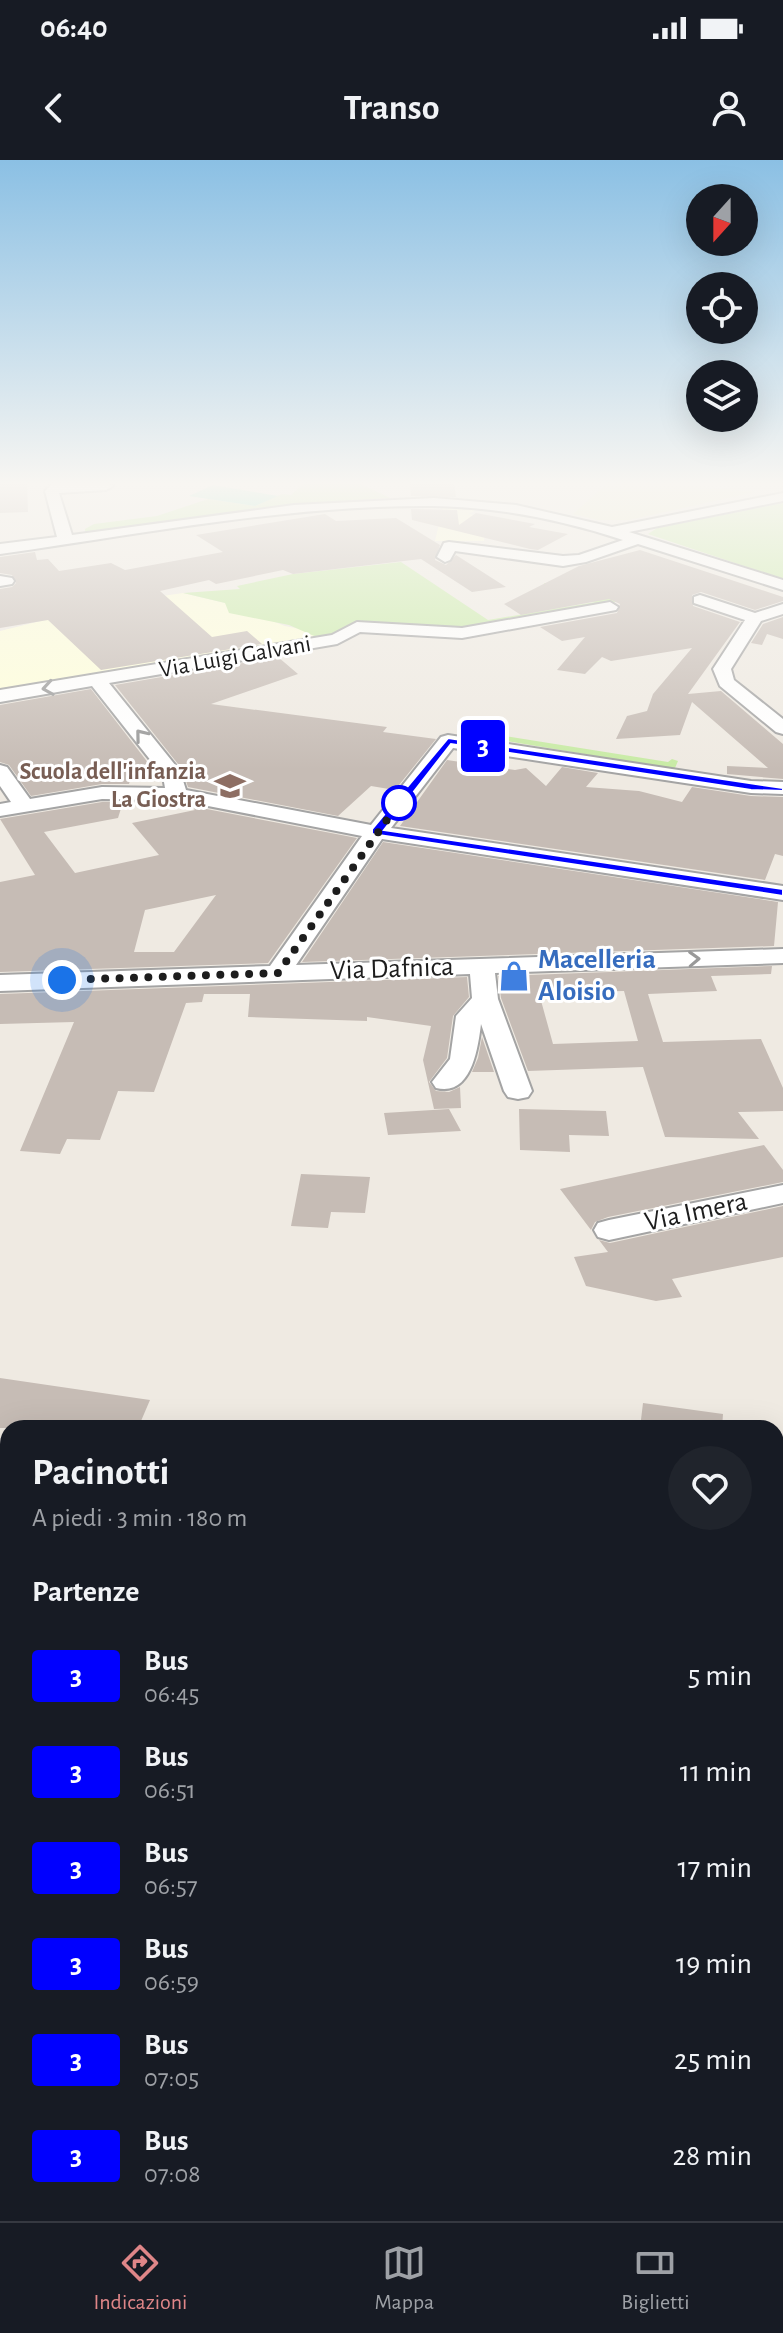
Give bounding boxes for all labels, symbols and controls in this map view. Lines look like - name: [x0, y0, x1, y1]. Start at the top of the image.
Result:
- text: 06:40: [40, 13, 108, 43]
- icon: back: [32, 86, 76, 130]
- icon: person: [707, 86, 751, 130]
- text: Transo: [344, 90, 439, 126]
- north arrow: [686, 184, 758, 256]
- map controls: [686, 184, 758, 432]
- button: locate: [686, 272, 758, 344]
- button: layers: [686, 360, 758, 432]
- street label: Via Luigi Galvani: [157, 632, 313, 682]
- one-way arrow: [42, 679, 55, 696]
- line badge: 3: [457, 720, 509, 772]
- one-way arrow: [136, 730, 151, 744]
- text: 3: [477, 732, 489, 760]
- place label: Scuola dell'infanzia La Giostra: [19, 760, 206, 812]
- school or university icon: Scuola dell'infanzia La Giostra: [213, 769, 247, 803]
- unlabelled marker: [382, 786, 416, 820]
- place label: Macelleria Aloisio: [538, 946, 656, 1006]
- one-way arrow: [688, 951, 701, 968]
- street label: Via Dafnica: [330, 953, 455, 985]
- shop icon: Macelleria Aloisio: [497, 959, 531, 993]
- your location: [42, 960, 82, 1000]
- street label: Via Imera: [642, 1187, 750, 1237]
- button: heart: [668, 1446, 752, 1530]
- text: Pacinotti: [32, 1454, 169, 1492]
- text: A piedi · 3 min · 180 m: [32, 1505, 247, 1531]
- text: Partenze: [32, 1577, 139, 1607]
- text: Bus: [144, 1646, 189, 1676]
- text: 5 min: [688, 1661, 752, 1691]
- text: 3: [70, 1662, 82, 1690]
- text: 06:45: [144, 1681, 199, 1707]
- text: Bus: [144, 1742, 189, 1772]
- text: 11 min: [680, 1757, 752, 1787]
- text: 3: [70, 1758, 82, 1786]
- text: 06:51: [144, 1777, 196, 1803]
- text: Bus: [144, 1838, 189, 1868]
- text: 17 min: [677, 1853, 752, 1883]
- text: 3: [70, 1854, 82, 1882]
- text: 06:57: [144, 1873, 198, 1899]
- text: Bus: [144, 1934, 189, 1964]
- text: 19 min: [676, 1949, 752, 1979]
- text: 3: [70, 1950, 82, 1978]
- text: 06:59: [144, 1969, 199, 1995]
- text: Bus: [144, 2030, 189, 2060]
- text: 25 min: [674, 2045, 752, 2075]
- text: 3: [70, 2046, 82, 2074]
- text: 07:05: [144, 2065, 199, 2091]
- text: Bus: [144, 2126, 189, 2156]
- text: 28 min: [672, 2141, 752, 2171]
- text: 3: [70, 2142, 82, 2170]
- text: 07:08: [144, 2161, 201, 2187]
- tab: Indicazioni: [94, 2241, 187, 2315]
- tab: Mappa: [374, 2241, 434, 2315]
- tab: Biglietti: [621, 2241, 689, 2315]

